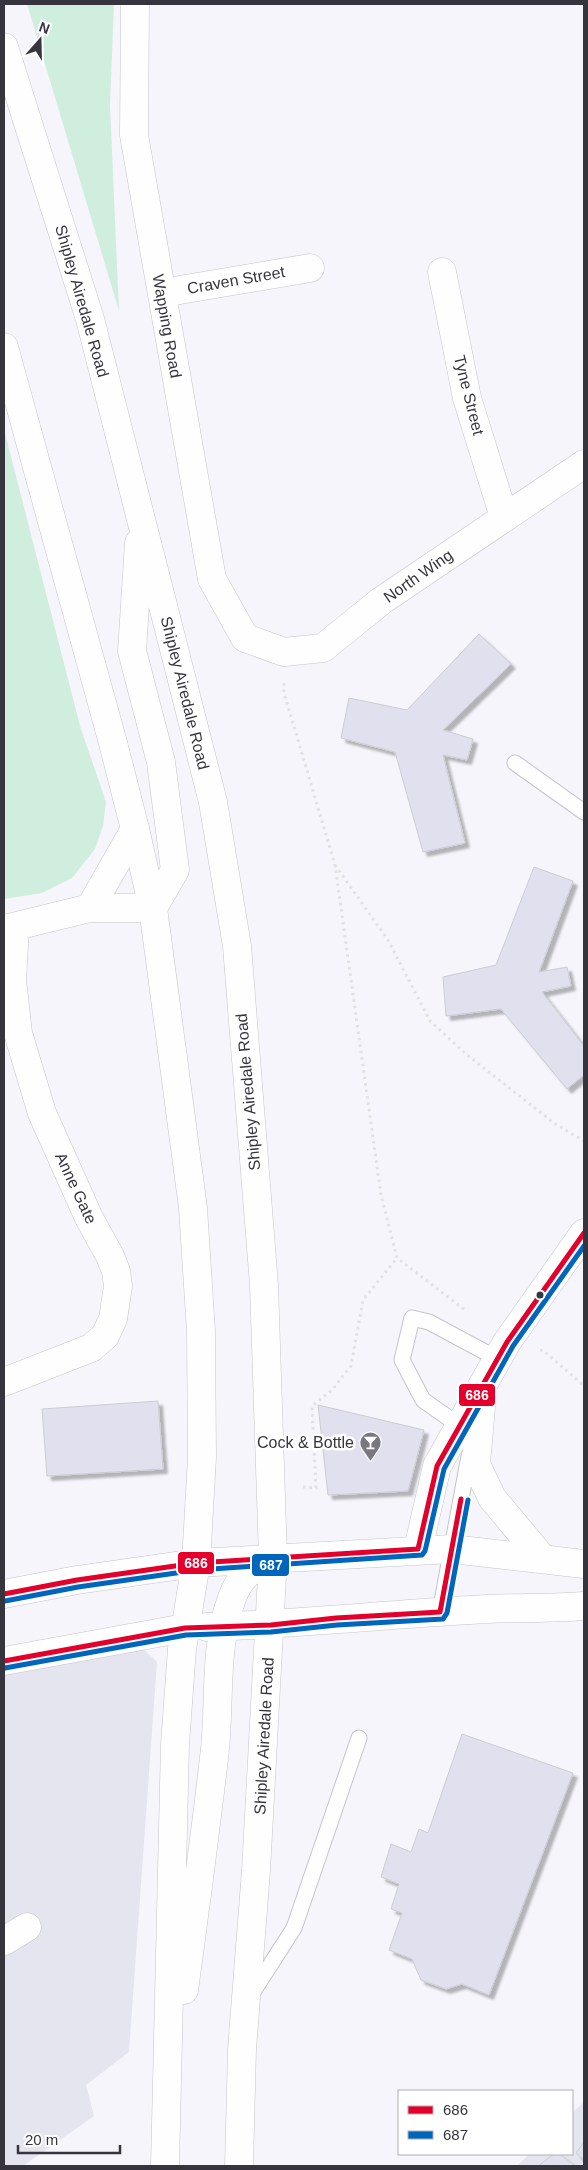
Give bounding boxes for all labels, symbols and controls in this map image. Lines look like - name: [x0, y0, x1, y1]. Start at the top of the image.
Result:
- north arrow: [15, 15, 65, 65]
- text: N: [37, 19, 52, 37]
- street label: Shipley Airedale Road: [52, 223, 112, 379]
- street label: Craven Street: [186, 263, 287, 297]
- street label: Wapping Road: [149, 273, 185, 379]
- street label: Tyne Street: [451, 353, 487, 437]
- street label: North Wing: [380, 546, 456, 606]
- street label: Shipley Airedale Road: [158, 615, 212, 771]
- street label: Shipley Airedale Road: [233, 1013, 263, 1171]
- street label: Anne Gate: [52, 1150, 100, 1226]
- unlabelled marker: [535, 1290, 545, 1300]
- line badge: 686: [458, 1383, 496, 1407]
- text: 686: [465, 1387, 489, 1403]
- bar icon: Cock & Bottle: [358, 1430, 382, 1461]
- place label: Cock & Bottle: [257, 1434, 354, 1451]
- line badge: 686: [177, 1551, 215, 1575]
- line badge: 687: [251, 1553, 290, 1577]
- text: 686: [184, 1555, 208, 1571]
- text: 687: [259, 1557, 283, 1573]
- street label: Shipley Airedale Road: [251, 1657, 277, 1815]
- legend: [398, 2090, 573, 2155]
- text: 686: [443, 2101, 468, 2118]
- scale bar: [18, 2122, 120, 2154]
- text: 687: [443, 2126, 468, 2143]
- text: 20 m: [25, 2131, 58, 2148]

